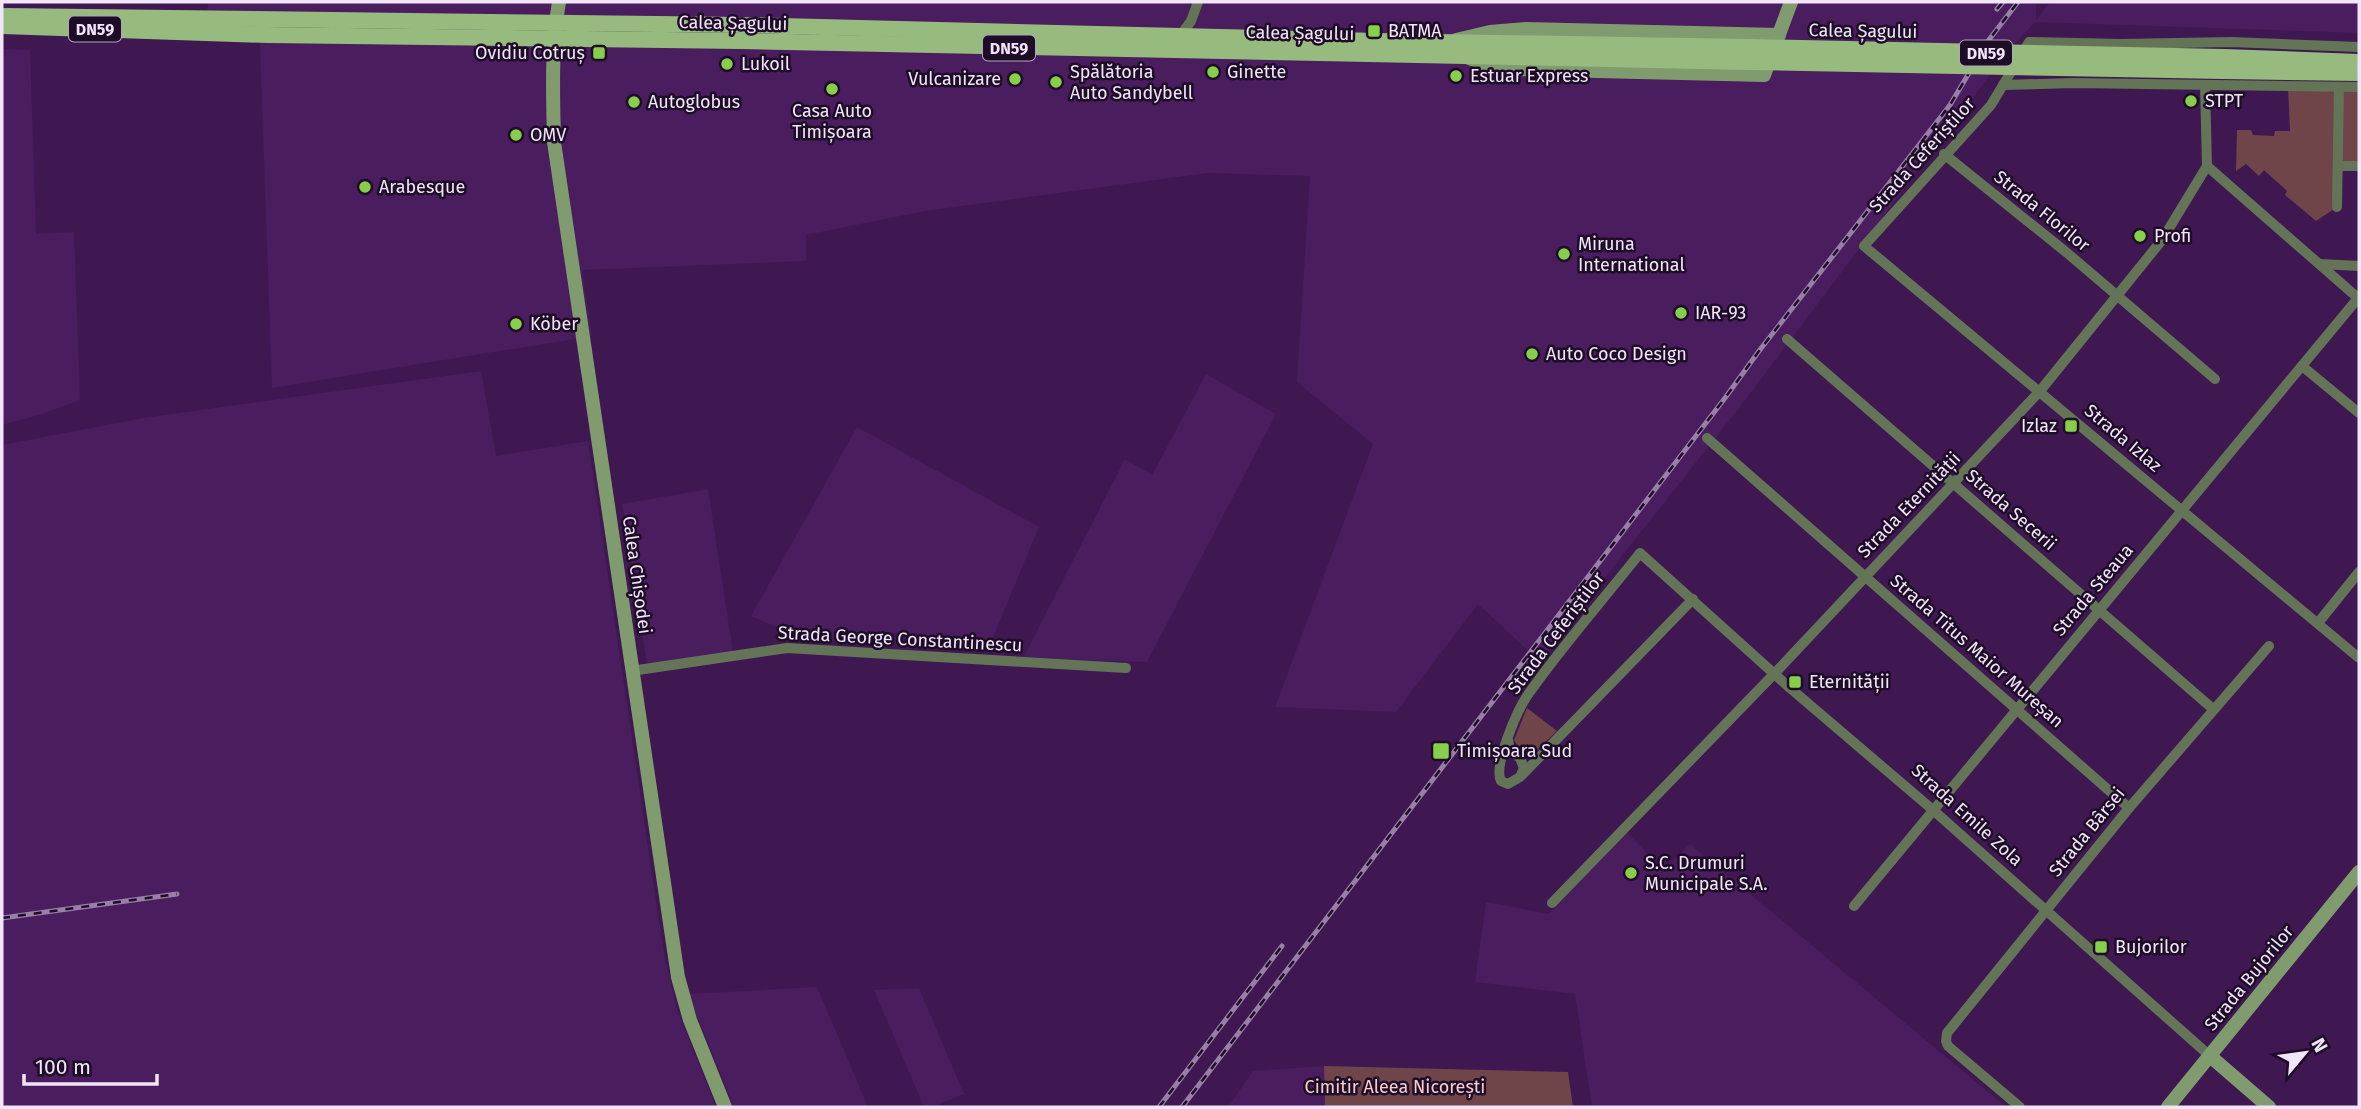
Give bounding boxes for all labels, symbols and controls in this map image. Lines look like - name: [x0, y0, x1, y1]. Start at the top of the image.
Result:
- street label: Calea Șagului: [678, 11, 788, 36]
- road number: DN59: [69, 17, 121, 42]
- street label: Calea Șagului: [1808, 19, 1918, 44]
- place label: BATMA: [1388, 20, 1442, 42]
- street label: Calea Șagului: [1245, 21, 1355, 46]
- marker: BATMA: [1366, 23, 1382, 39]
- road number: DN59: [983, 36, 1035, 60]
- road number: DN59: [1960, 40, 2012, 66]
- place label: Ovidiu Cotruș: [475, 42, 585, 65]
- marker: Ovidiu Cotruș: [591, 45, 607, 61]
- place label: Lukoil: [741, 53, 790, 75]
- marker: Lukoil: [719, 56, 735, 72]
- place label: Spălătoria Auto Sandybell: [1070, 61, 1193, 104]
- place label: Ginette: [1227, 61, 1286, 83]
- marker: Ginette: [1205, 64, 1221, 80]
- place label: Estuar Express: [1470, 65, 1588, 87]
- place label: Vulcanizare: [908, 68, 1001, 90]
- marker: Estuar Express: [1448, 68, 1464, 84]
- marker: Vulcanizare: [1007, 71, 1023, 87]
- marker: Spălătoria Auto Sandybell: [1048, 74, 1064, 90]
- marker: Casa Auto Timișoara: [824, 81, 840, 97]
- place label: STPT: [2205, 90, 2244, 112]
- place label: Autoglobus: [648, 91, 740, 113]
- street label: Strada Ceferiștilor: [1864, 93, 1980, 218]
- marker: STPT: [2183, 93, 2199, 109]
- marker: Autoglobus: [626, 94, 642, 110]
- place label: Casa Auto Timișoara: [792, 100, 872, 144]
- place label: OMV: [530, 124, 566, 146]
- marker: OMV: [508, 127, 524, 143]
- street label: Strada Florilor: [1990, 166, 2094, 256]
- place label: Arabesque: [379, 176, 465, 198]
- marker: Arabesque: [357, 179, 373, 195]
- place label: Profi: [2154, 225, 2191, 247]
- marker: Profi: [2132, 228, 2148, 244]
- place label: Miruna International: [1578, 233, 1685, 276]
- marker: Miruna International: [1556, 246, 1572, 262]
- place label: IAR-93: [1695, 302, 1746, 324]
- marker: IAR-93: [1673, 305, 1689, 321]
- place label: Köber: [530, 313, 578, 335]
- marker: Köber: [508, 316, 524, 332]
- place label: Auto Coco Design: [1546, 343, 1687, 365]
- marker: Auto Coco Design: [1524, 346, 1540, 362]
- street label: Strada Izlaz: [2080, 399, 2166, 477]
- place label: Izlaz: [2021, 415, 2057, 437]
- marker: Izlaz: [2063, 418, 2079, 434]
- street label: Strada Eternității: [1853, 448, 1966, 563]
- street label: Strada Secerii: [1961, 465, 2061, 555]
- street label: Calea Chișodei: [617, 515, 656, 636]
- street label: Strada Steaua: [2048, 539, 2138, 641]
- street label: Strada Ceferiștilor: [1503, 567, 1610, 699]
- street label: Strada Titus Maior Mureșan: [1885, 570, 2068, 733]
- street label: Strada George Constantinescu: [777, 622, 1023, 656]
- place label: Eternității: [1809, 671, 1890, 694]
- marker: Eternității: [1787, 674, 1803, 690]
- place label: Timișoara Sud: [1457, 740, 1572, 763]
- marker: Timișoara Sud: [1431, 741, 1451, 761]
- street label: Strada Emile Zola: [1907, 759, 2027, 871]
- street label: Strada Bârsei: [2044, 783, 2130, 881]
- place label: S.C. Drumuri Municipale S.A.: [1645, 852, 1768, 895]
- marker: S.C. Drumuri Municipale S.A.: [1623, 865, 1639, 881]
- street label: Strada Bujorilor: [2200, 921, 2298, 1035]
- place label: Bujorilor: [2115, 936, 2187, 958]
- marker: Bujorilor: [2093, 939, 2109, 955]
- north arrow: [2270, 1018, 2340, 1088]
- text: N: [2306, 1034, 2333, 1056]
- scale bar: [24, 1042, 158, 1086]
- text: 100 m: [35, 1054, 91, 1080]
- park label: Cimitir Aleea Nicorești: [1305, 1076, 1485, 1099]

